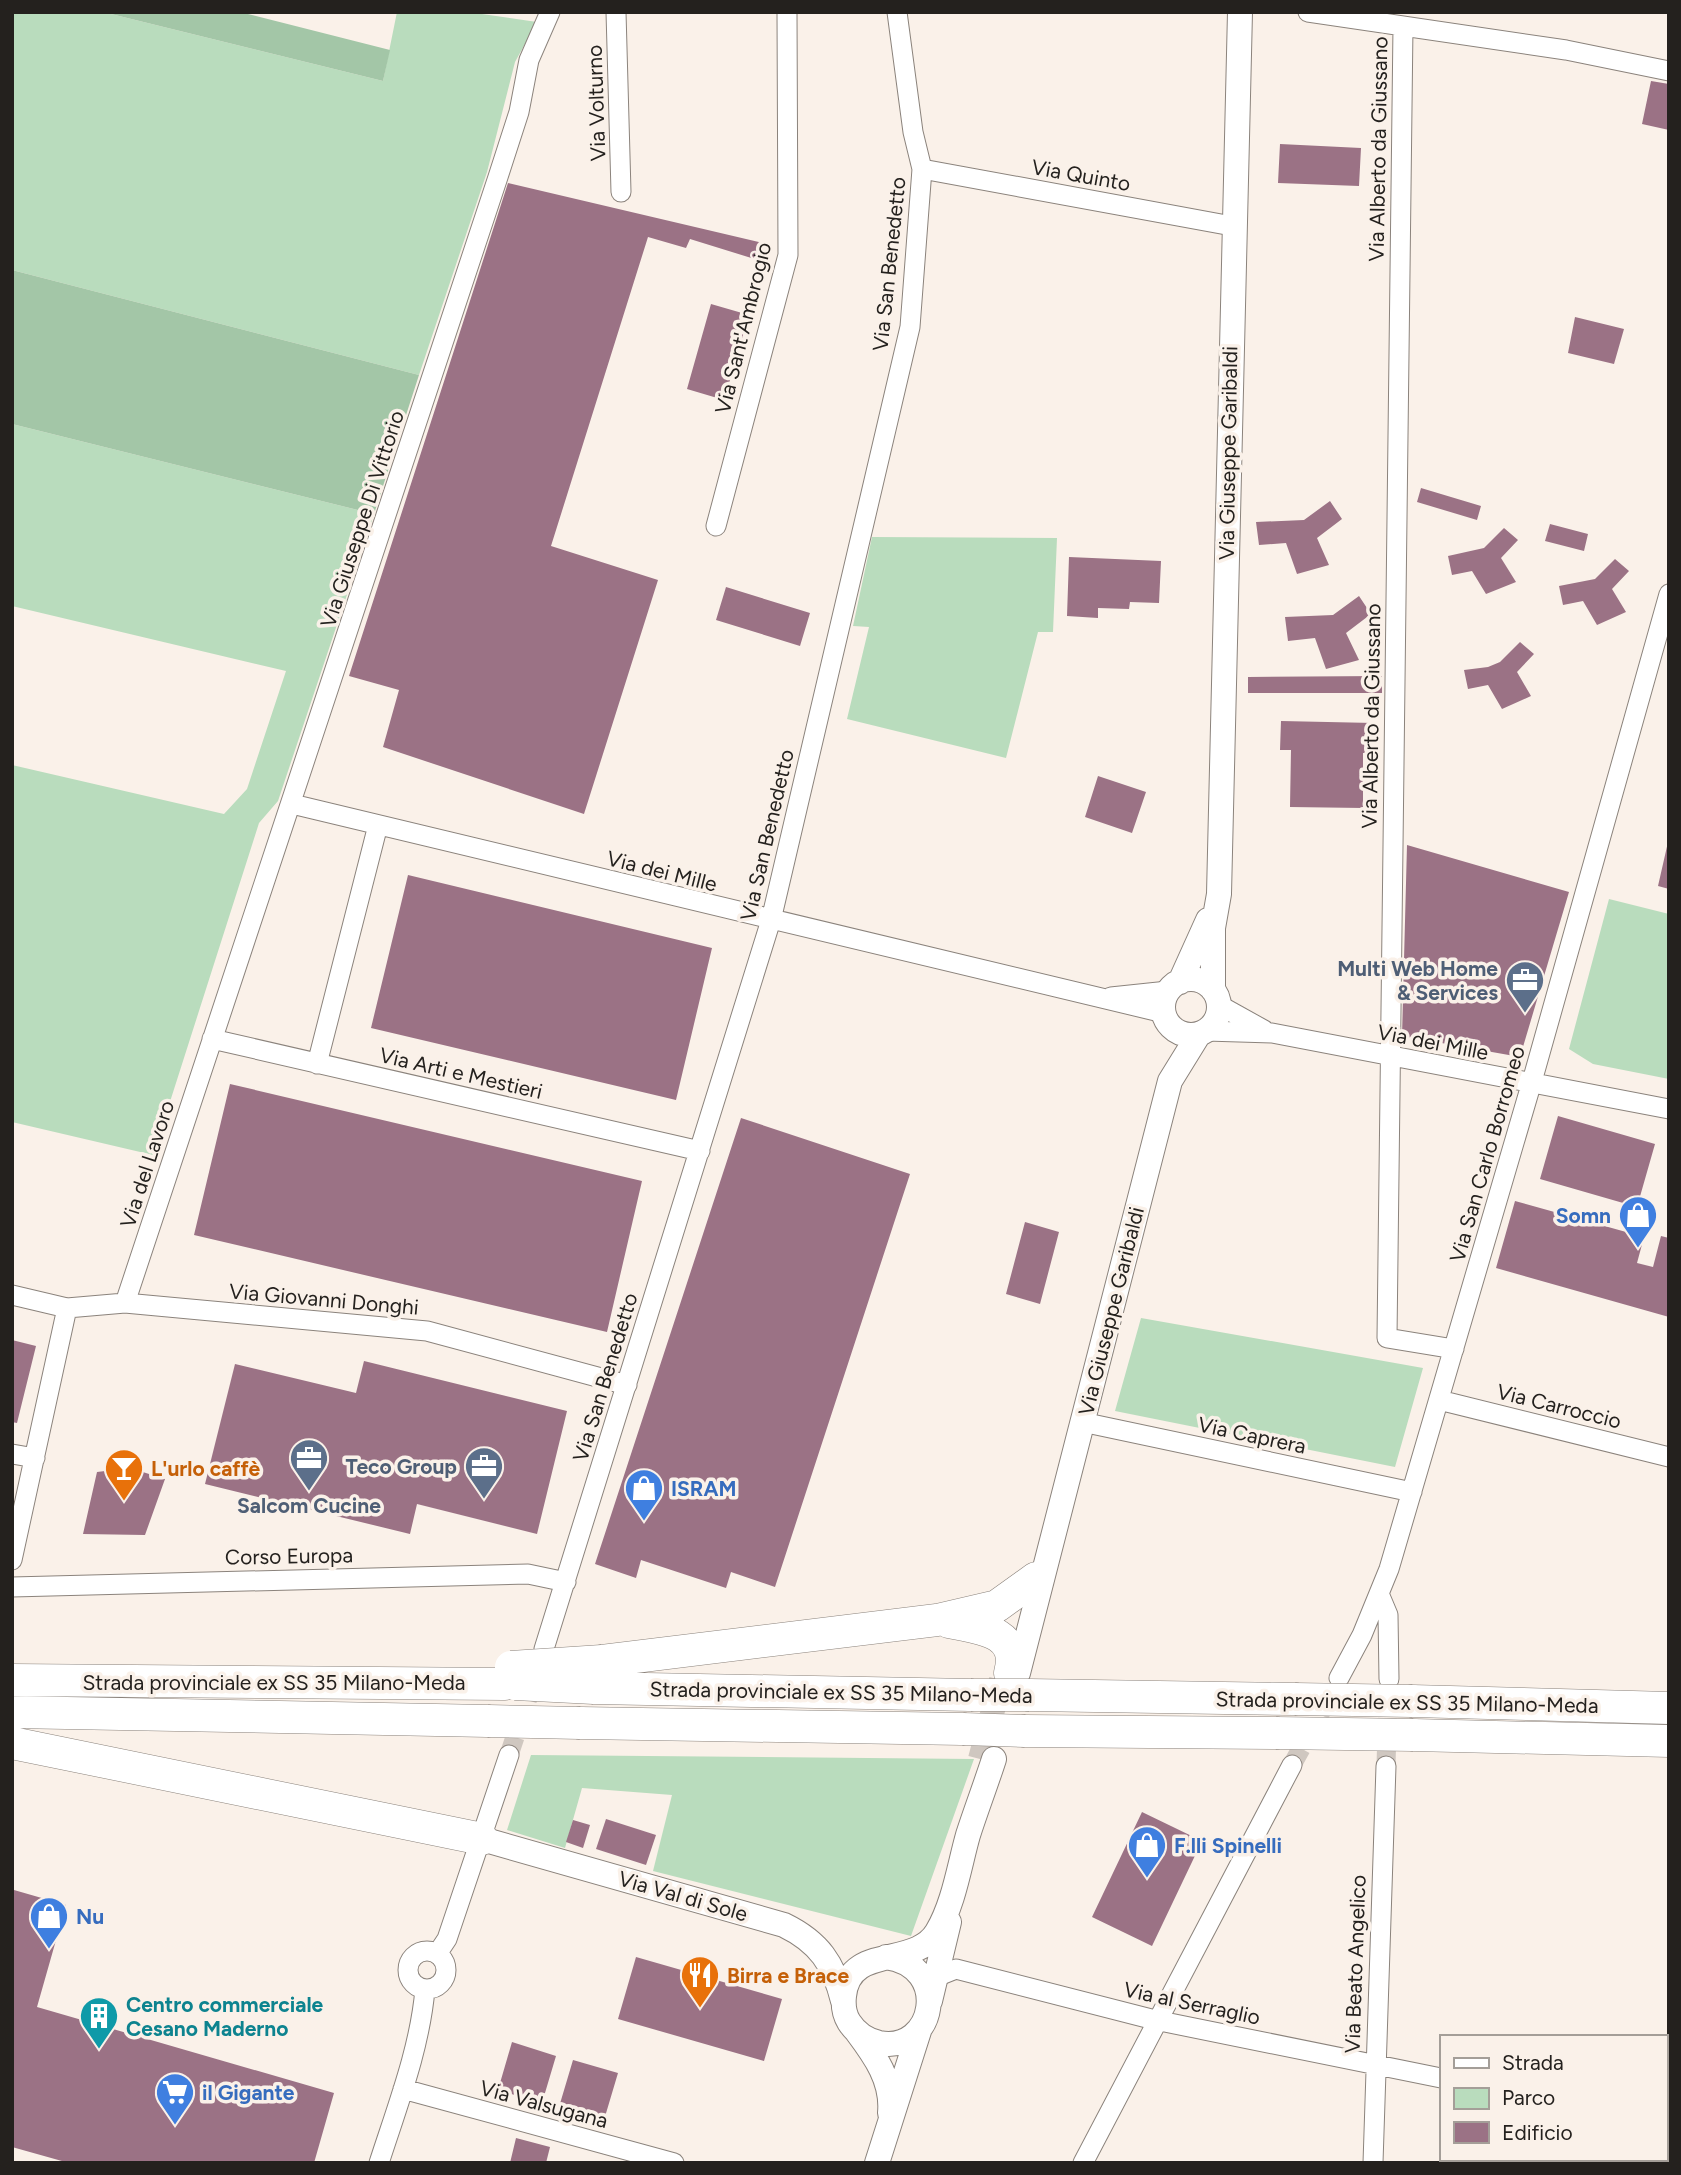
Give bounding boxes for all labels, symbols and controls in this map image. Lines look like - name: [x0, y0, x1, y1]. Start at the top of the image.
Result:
- street label: Via Alberto da Giussano: [1364, 36, 1392, 262]
- street label: Via Volturno: [581, 44, 611, 162]
- street label: Via Quinto: [1030, 154, 1132, 196]
- street label: Via San Benedetto: [867, 176, 911, 352]
- street label: Via Sant'Ambrogio: [710, 240, 776, 416]
- street label: Via Giuseppe Garibaldi: [1214, 346, 1242, 560]
- street label: Via Giuseppe Di Vittorio: [315, 407, 409, 631]
- street label: Via Alberto da Giussano: [1357, 603, 1385, 829]
- street label: Via San Benedetto: [735, 747, 799, 923]
- street label: Via dei Mille: [604, 845, 720, 897]
- place label: Multi Web Home & Services: [1337, 956, 1498, 1005]
- office icon: Multi Web Home & Services: [1504, 959, 1546, 1014]
- street label: Via dei Mille: [1375, 1019, 1491, 1065]
- street label: Via Arti e Mestieri: [377, 1042, 545, 1104]
- street label: Via San Carlo Borromeo: [1444, 1043, 1530, 1265]
- street label: Via del Lavoro: [115, 1097, 179, 1231]
- shop icon: Somn: [1617, 1194, 1659, 1249]
- place label: Somn: [1556, 1203, 1611, 1228]
- street label: Via Giuseppe Garibaldi: [1073, 1204, 1149, 1418]
- street label: Via Giovanni Donghi: [228, 1278, 420, 1320]
- street label: Via San Benedetto: [567, 1290, 643, 1464]
- street label: Via Carroccio: [1494, 1378, 1624, 1434]
- street label: Via Caprera: [1196, 1411, 1308, 1459]
- office icon: Salcom Cucine: [288, 1437, 330, 1492]
- office icon: Teco Group: [463, 1445, 505, 1500]
- bar icon: L'urlo caffè: [103, 1447, 145, 1502]
- place label: Teco Group: [346, 1454, 457, 1479]
- place label: L'urlo caffè: [151, 1456, 261, 1481]
- shop icon: ISRAM: [623, 1467, 665, 1522]
- place label: ISRAM: [671, 1476, 736, 1501]
- place label: Salcom Cucine: [237, 1493, 381, 1518]
- street label: Corso Europa: [225, 1542, 353, 1570]
- street label: Strada provinciale ex SS 35 Milano-Meda: [82, 1670, 466, 1695]
- street label: Strada provinciale ex SS 35 Milano-Meda: [649, 1676, 1033, 1708]
- street label: Strada provinciale ex SS 35 Milano-Meda: [1215, 1686, 1599, 1718]
- shop icon: F.lli Spinelli: [1126, 1824, 1168, 1879]
- place label: F.lli Spinelli: [1174, 1833, 1282, 1858]
- street label: Via Val di Sole: [616, 1866, 750, 1926]
- street label: Via Beato Angelico: [1339, 1874, 1371, 2054]
- shop icon: Nu: [28, 1895, 70, 1950]
- place label: Nu: [76, 1904, 104, 1929]
- restaurant icon: Birra e Brace: [679, 1954, 721, 2009]
- place label: Birra e Brace: [727, 1963, 850, 1988]
- street label: Via al Serraglio: [1121, 1976, 1263, 2030]
- place label: Centro commerciale Cesano Maderno: [126, 1992, 324, 2041]
- building icon: Centro commerciale Cesano Maderno: [78, 1995, 120, 2050]
- legend: [1440, 2035, 1667, 2161]
- text: Strada: [1502, 2050, 1564, 2075]
- supermarket icon: il Gigante: [154, 2071, 196, 2126]
- street label: Via Valsugana: [477, 2075, 611, 2133]
- place label: il Gigante: [202, 2080, 295, 2105]
- text: Parco: [1502, 2085, 1555, 2110]
- text: Edificio: [1502, 2120, 1573, 2145]

